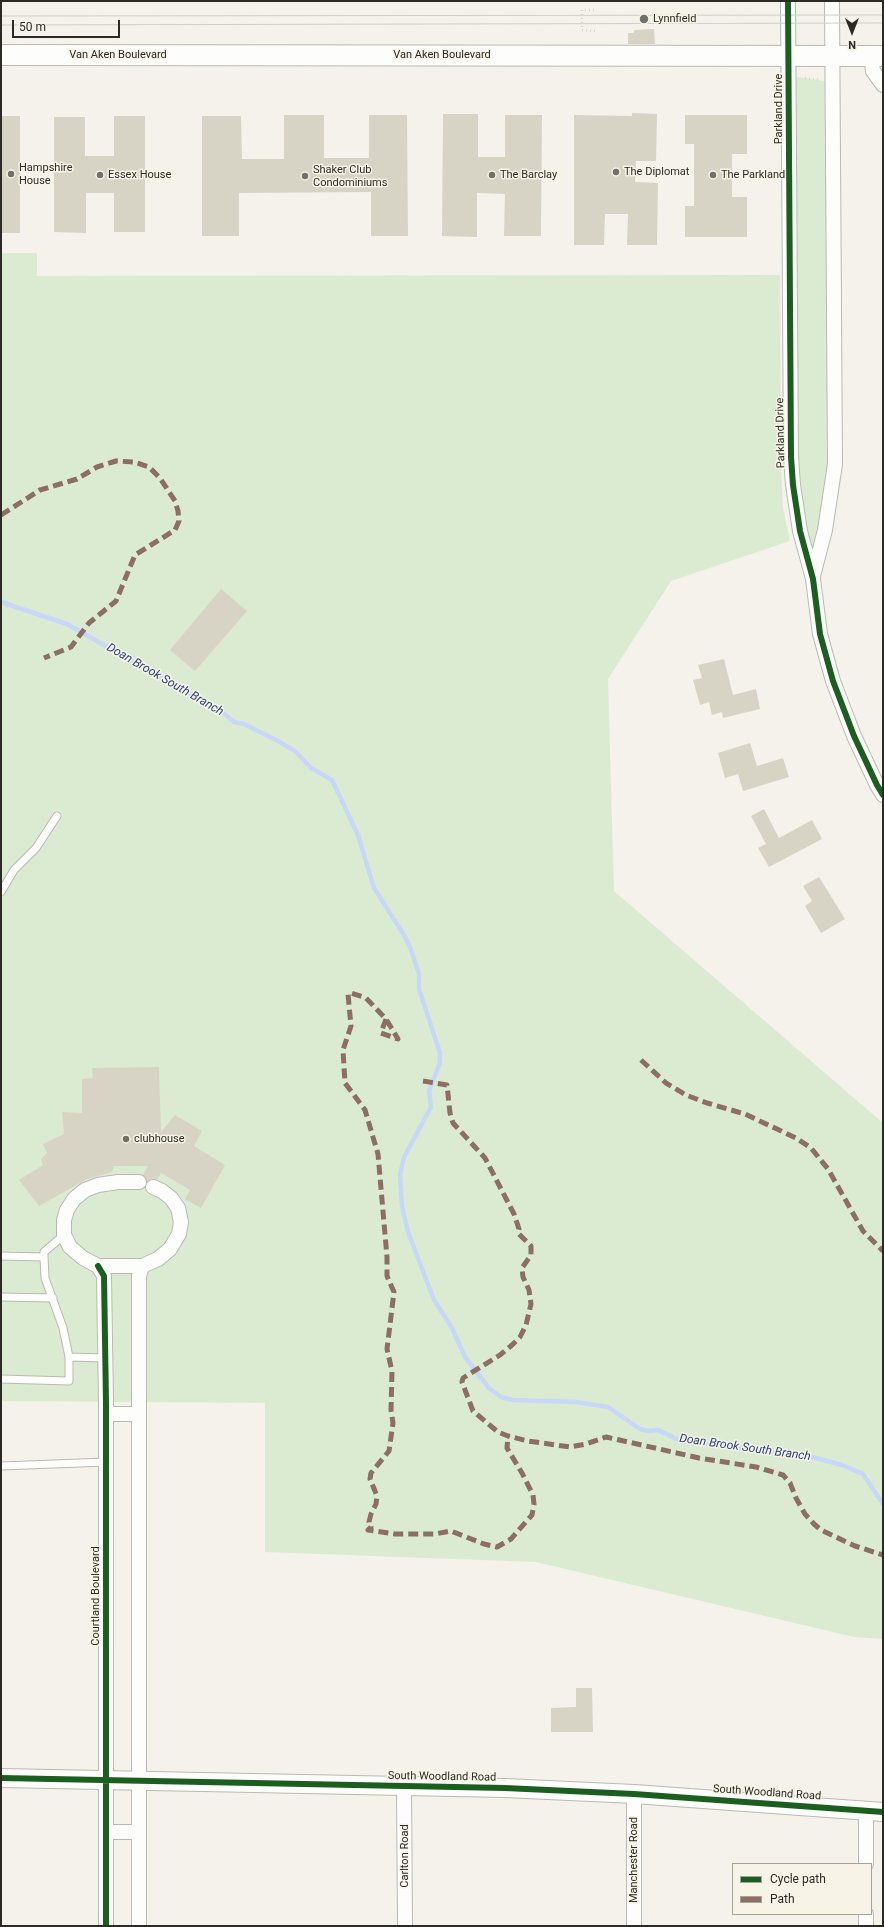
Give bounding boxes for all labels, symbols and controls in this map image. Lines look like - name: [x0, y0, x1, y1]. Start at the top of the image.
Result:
- scale bar: [14, 12, 122, 38]
- place label: Lynnfield: [653, 12, 696, 26]
- north arrow: [832, 12, 872, 52]
- marker: Lynnfield: [638, 13, 650, 25]
- text: 50 m: [19, 20, 46, 34]
- text: N: [848, 38, 856, 51]
- street label: Van Aken Boulevard: [69, 48, 167, 62]
- street label: Van Aken Boulevard: [393, 48, 491, 62]
- street label: Parkland Drive: [772, 74, 786, 144]
- place label: Hampshire House: [19, 161, 73, 187]
- place label: Shaker Club Condominiums: [313, 163, 387, 189]
- place label: The Diplomat: [624, 165, 689, 179]
- marker: The Diplomat: [611, 167, 621, 177]
- place label: Essex House: [108, 168, 171, 182]
- place label: The Barclay: [500, 168, 557, 182]
- place label: The Parkland: [721, 168, 785, 182]
- marker: Hampshire House: [6, 169, 16, 179]
- marker: Essex House: [95, 170, 105, 180]
- marker: The Barclay: [487, 170, 497, 180]
- marker: The Parkland: [708, 170, 718, 180]
- marker: Shaker Club Condominiums: [300, 171, 310, 181]
- street label: Parkland Drive: [774, 398, 788, 468]
- water label: Doan Brook South Branch: [104, 641, 226, 719]
- place label: clubhouse: [134, 1132, 185, 1146]
- marker: clubhouse: [121, 1134, 131, 1144]
- water label: Doan Brook South Branch: [678, 1432, 812, 1464]
- street label: Courtland Boulevard: [89, 1546, 103, 1646]
- street label: South Woodland Road: [388, 1769, 496, 1785]
- street label: South Woodland Road: [712, 1783, 822, 1803]
- street label: Manchester Road: [627, 1817, 641, 1903]
- street label: Carlton Road: [398, 1824, 412, 1888]
- legend: [732, 1863, 872, 1915]
- text: Cycle path: [770, 1872, 826, 1886]
- text: Path: [770, 1892, 795, 1906]

